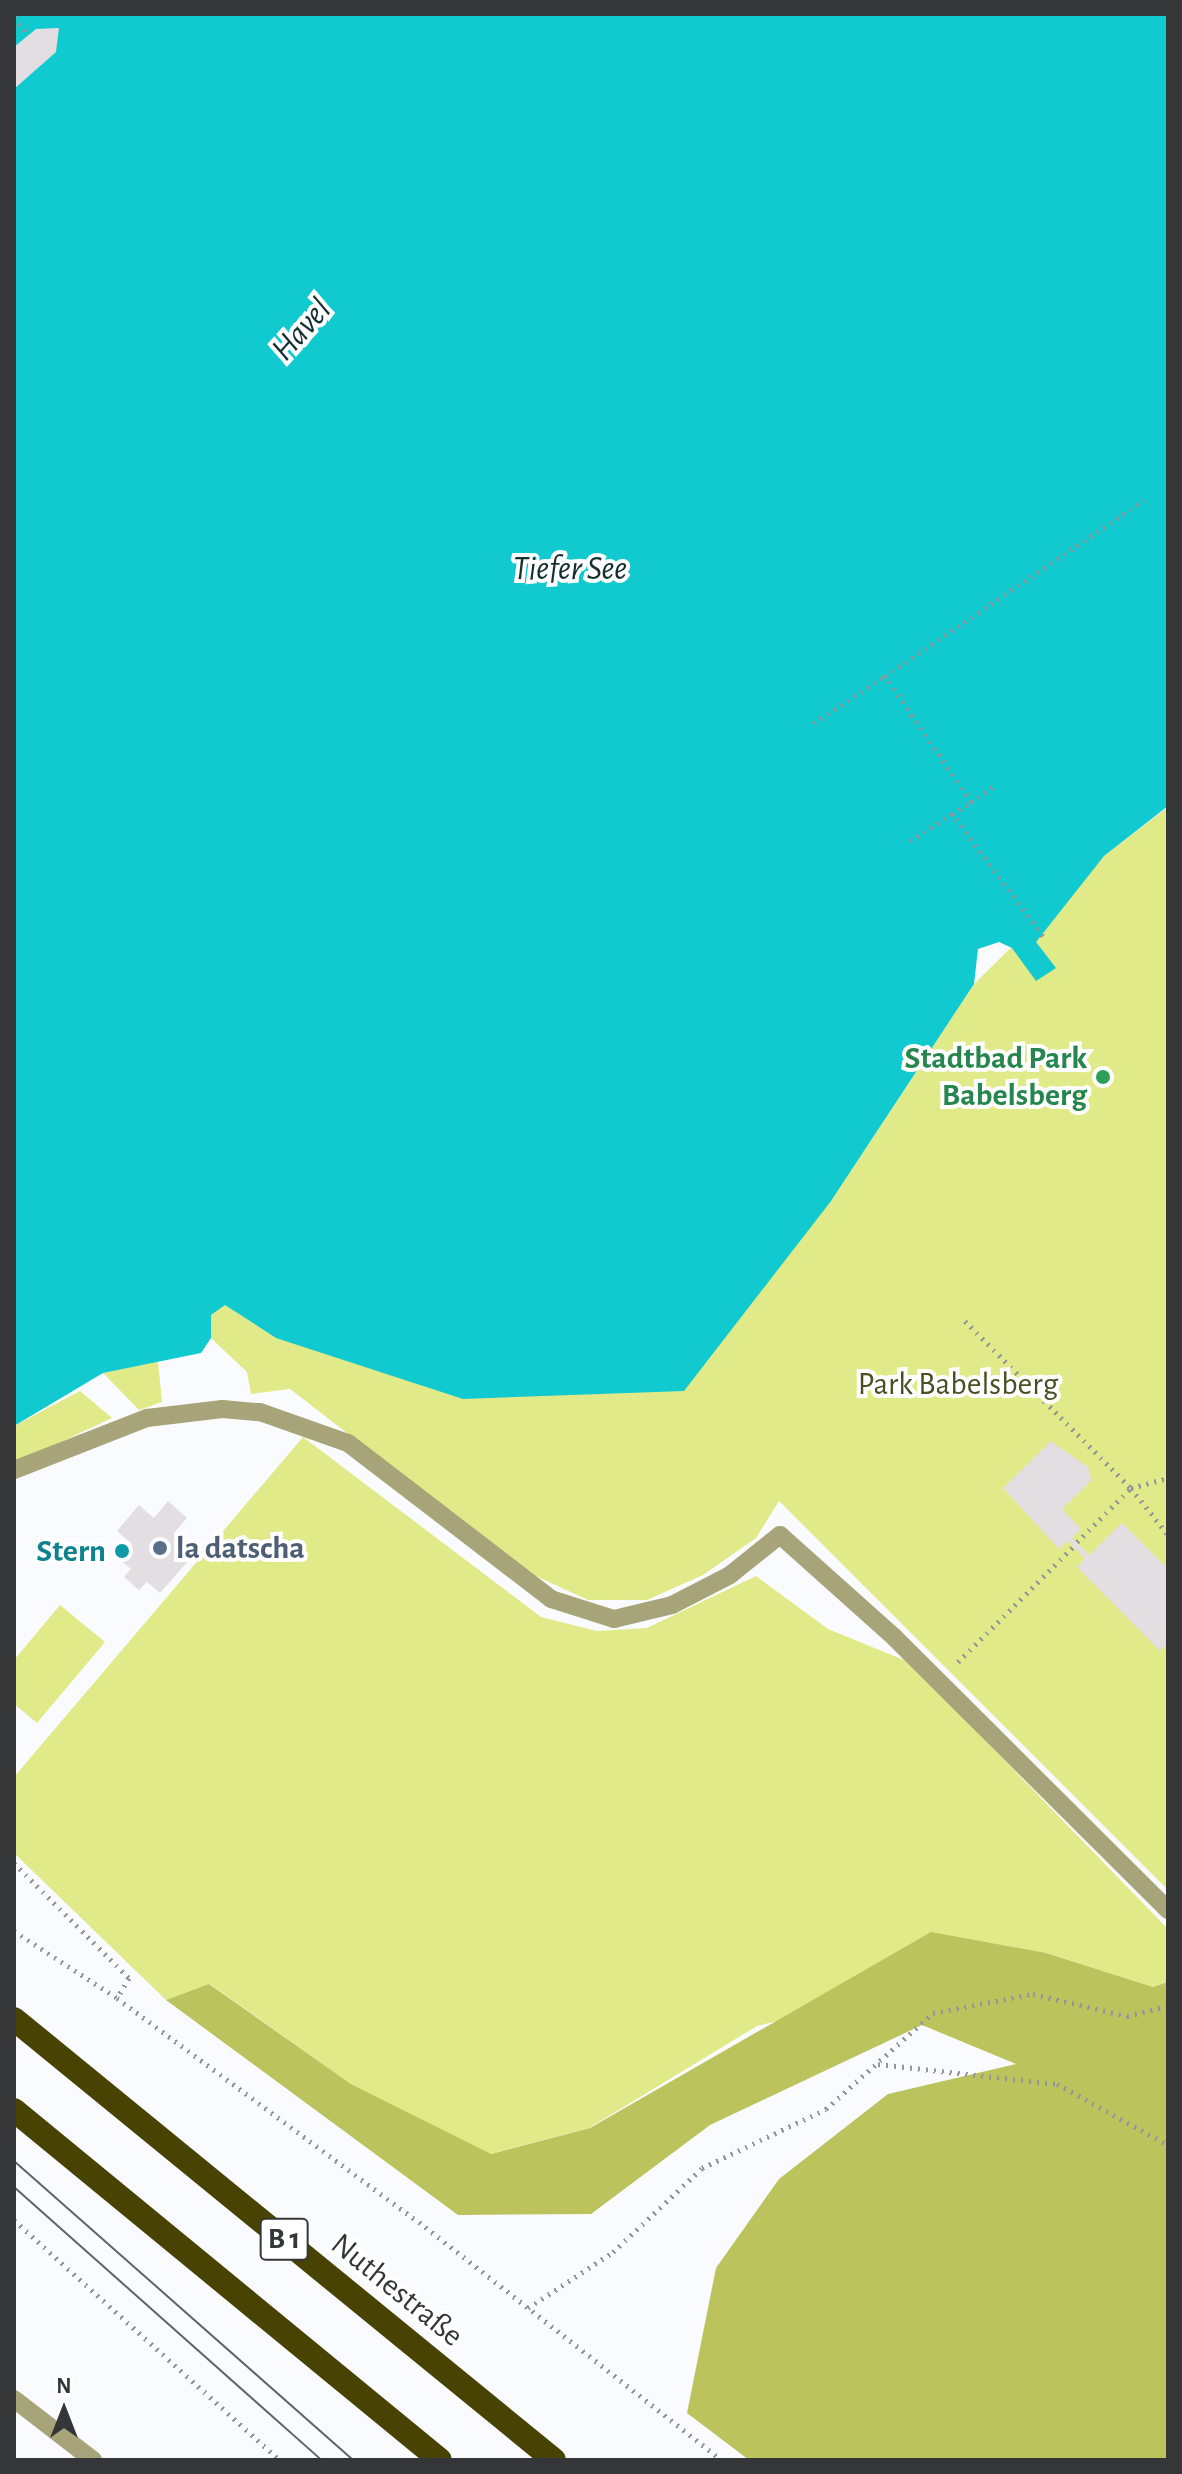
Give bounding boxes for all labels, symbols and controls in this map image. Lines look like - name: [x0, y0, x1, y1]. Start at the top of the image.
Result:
- water label: Havel: [263, 290, 341, 370]
- water label: Tiefer See: [513, 550, 627, 590]
- place label: Stadtbad Park Babelsberg: [905, 1040, 1087, 1115]
- marker: Stadtbad Park Babelsberg: [1094, 1068, 1112, 1086]
- park label: Park Babelsberg: [858, 1365, 1058, 1403]
- place label: la datscha: [176, 1529, 305, 1567]
- place label: Stern: [36, 1532, 106, 1570]
- marker: la datscha: [151, 1539, 169, 1557]
- marker: Stern: [113, 1542, 131, 1560]
- road number: B 1: [258, 2213, 310, 2265]
- street label: Nuthestraße: [323, 2225, 471, 2355]
- north arrow: [24, 2370, 104, 2450]
- text: N: [56, 2375, 72, 2397]

